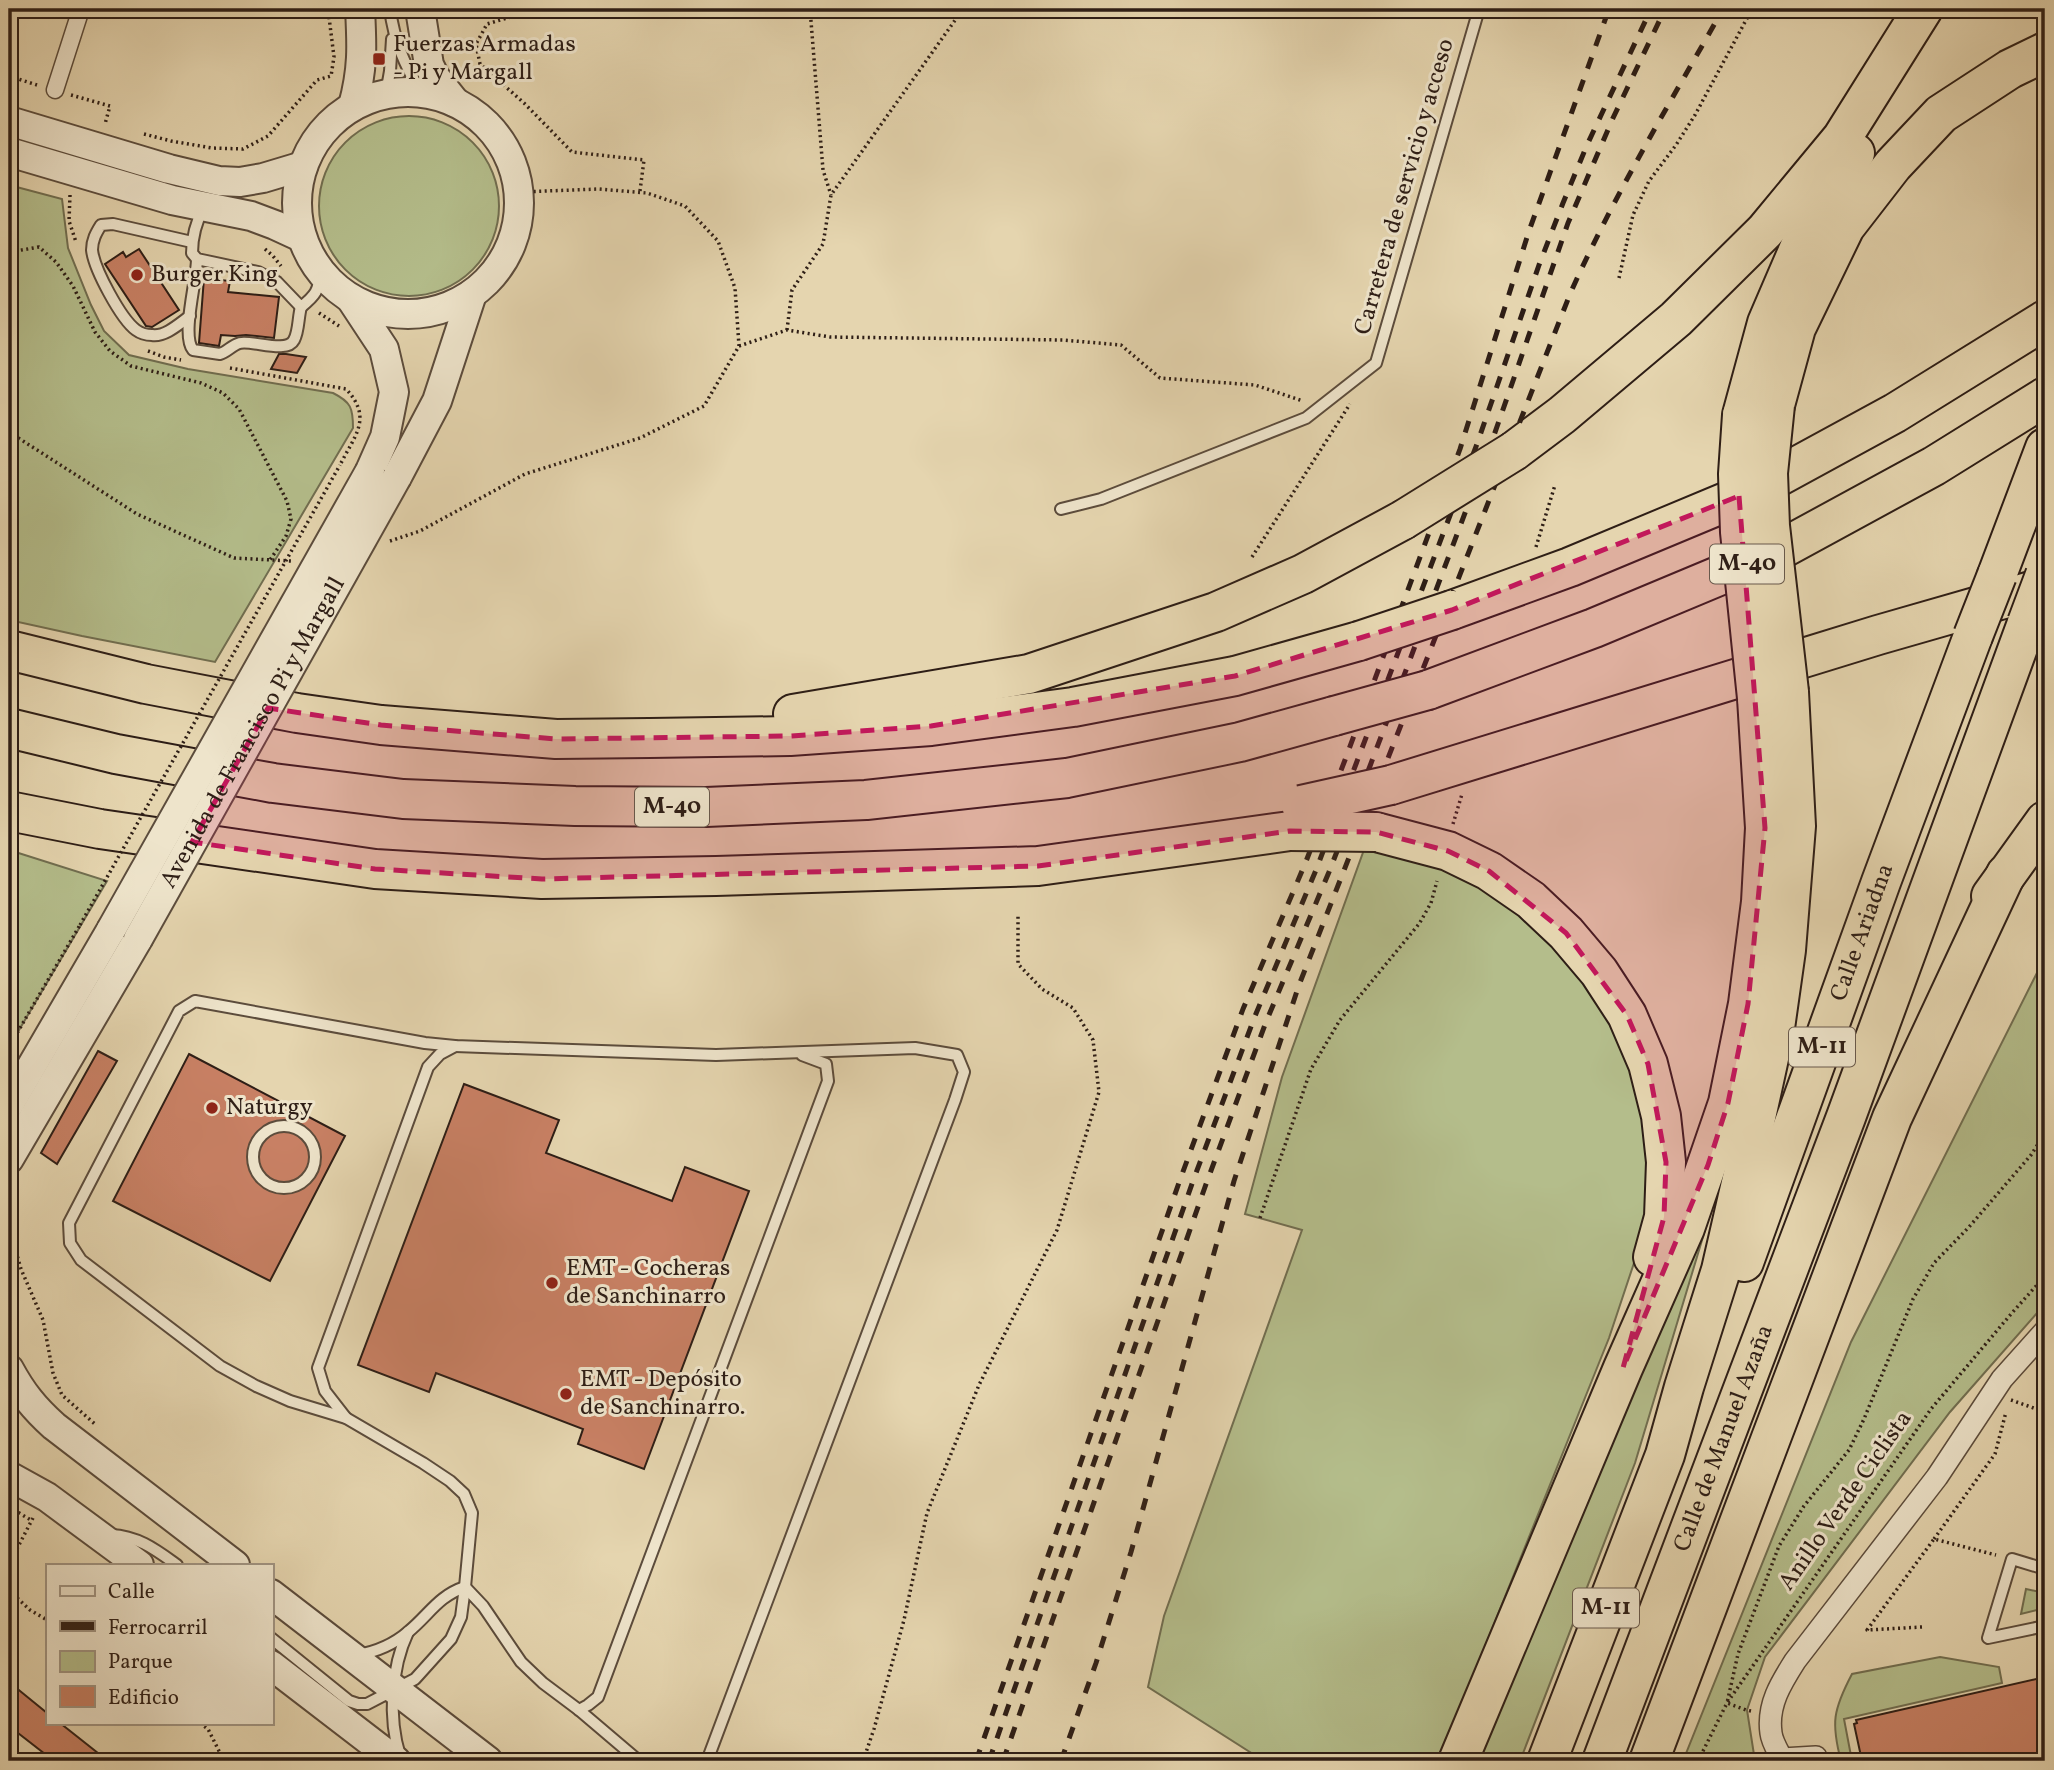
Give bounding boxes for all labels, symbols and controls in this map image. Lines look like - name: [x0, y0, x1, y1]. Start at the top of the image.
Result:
- place label: Fuerzas Armadas - Pi y Margall: [393, 28, 576, 90]
- street label: Carretera de servicio y acceso: [1346, 35, 1464, 339]
- marker: Fuerzas Armadas - Pi y Margall: [371, 51, 387, 67]
- place label: Burger King: [151, 258, 278, 292]
- marker: Burger King: [129, 267, 145, 283]
- road number: M-40: [1710, 544, 1784, 584]
- street label: Avenida de Francisco Pi y Margall: [153, 571, 354, 895]
- road number: M-40: [635, 788, 709, 827]
- street label: Calle Ariadna: [1822, 859, 1903, 1006]
- road number: M-11: [1789, 1028, 1855, 1066]
- place label: Naturgy: [226, 1091, 313, 1125]
- marker: Naturgy: [204, 1100, 220, 1116]
- place label: EMT - Cocheras de Sanchinarro: [566, 1252, 730, 1314]
- marker: EMT - Cocheras de Sanchinarro: [544, 1275, 560, 1291]
- street label: Calle de Manuel Azaña: [1666, 1320, 1783, 1557]
- place label: EMT - Depósito de Sanchinarro.: [580, 1363, 745, 1425]
- marker: EMT - Depósito de Sanchinarro.: [558, 1386, 574, 1402]
- street label: Anillo Verde Ciclista: [1771, 1404, 1921, 1598]
- legend: [46, 1564, 273, 1724]
- text: Calle: [108, 1578, 155, 1607]
- road number: M-11: [1573, 1588, 1639, 1628]
- text: Ferrocarril: [108, 1614, 208, 1643]
- text: Parque: [108, 1648, 173, 1677]
- text: Edificio: [108, 1684, 179, 1713]

